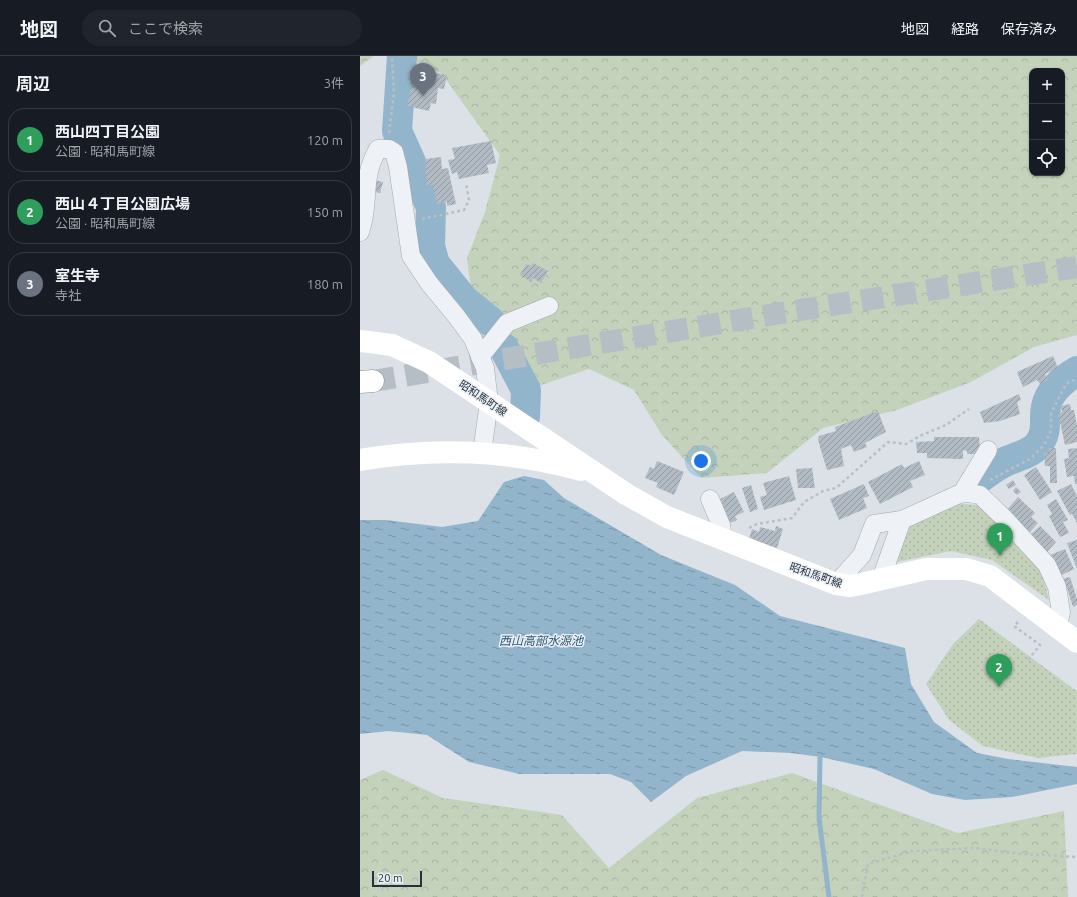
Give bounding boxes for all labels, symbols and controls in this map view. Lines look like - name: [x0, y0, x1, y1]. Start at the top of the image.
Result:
- search box: [82, 10, 362, 46]
- icon: search: [96, 17, 118, 39]
- text: 地図: [20, 18, 58, 40]
- text: ここで検索: [128, 20, 203, 37]
- text: 地図: [901, 21, 929, 37]
- text: 経路: [951, 21, 979, 37]
- text: 保存済み: [1001, 21, 1057, 37]
- pin: 3: [410, 63, 436, 96]
- map controls: [1029, 68, 1065, 176]
- button: +: [1029, 68, 1065, 104]
- text: 周辺: [16, 74, 50, 93]
- text: 3件: [324, 76, 344, 90]
- button: −: [1029, 104, 1065, 140]
- text: 西山四丁目公園: [55, 123, 160, 140]
- text: 1: [26, 133, 34, 147]
- text: 120 m: [307, 133, 343, 147]
- button: locate: [1029, 140, 1065, 176]
- text: 公園 · 昭和馬町線: [55, 144, 155, 158]
- text: 西山４丁目公園広場: [55, 195, 190, 212]
- text: 2: [26, 205, 34, 219]
- text: 150 m: [307, 205, 343, 219]
- text: 公園 · 昭和馬町線: [55, 216, 155, 230]
- text: 室生寺: [55, 267, 100, 284]
- text: 3: [26, 277, 34, 291]
- text: 180 m: [307, 277, 343, 291]
- text: 寺社: [55, 288, 81, 302]
- street label: 昭和馬町線: [457, 378, 509, 418]
- your location: [691, 451, 711, 471]
- pin: 1: [987, 523, 1013, 556]
- street label: 昭和馬町線: [788, 560, 844, 590]
- water label: 西山高部水源池: [499, 634, 584, 647]
- pin: 2: [986, 654, 1012, 687]
- scale bar: [372, 869, 422, 888]
- text: 20 m: [378, 872, 402, 884]

